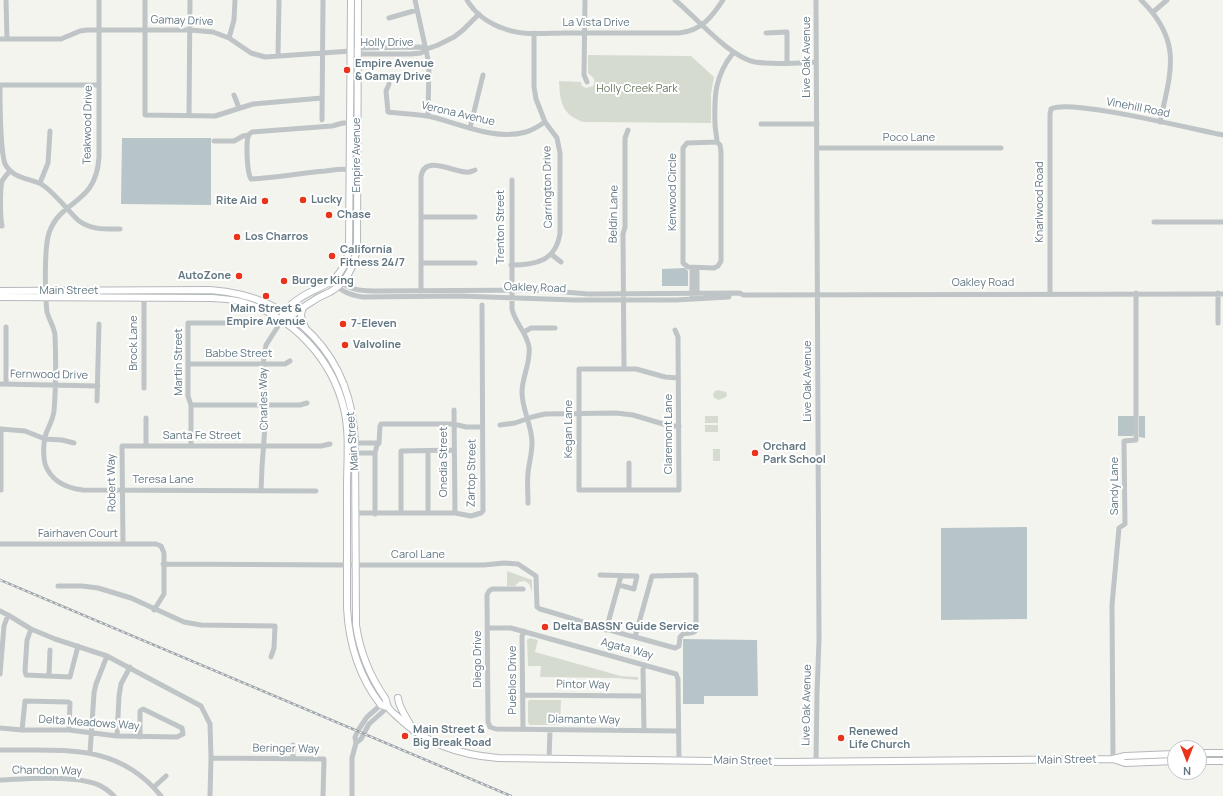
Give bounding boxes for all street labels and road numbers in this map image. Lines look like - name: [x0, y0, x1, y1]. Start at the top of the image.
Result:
- street label: Gamay Drive: [150, 13, 214, 29]
- street label: La Vista Drive: [562, 16, 630, 30]
- street label: Live Oak Avenue: [800, 16, 814, 98]
- street label: Holly Drive: [361, 36, 413, 50]
- street label: Teakwood Drive: [81, 85, 95, 165]
- street label: Vinehill Road: [1105, 95, 1171, 121]
- street label: Verona Avenue: [420, 99, 496, 129]
- street label: Empire Avenue: [350, 118, 364, 192]
- street label: Poco Lane: [883, 131, 935, 145]
- street label: Carrington Drive: [541, 146, 555, 228]
- street label: Kenwood Circle: [666, 153, 680, 231]
- street label: Knarlwood Road: [1033, 161, 1047, 243]
- street label: Beldin Lane: [607, 185, 621, 243]
- street label: Trenton Street: [494, 190, 508, 264]
- street label: Oakley Road: [952, 276, 1014, 290]
- street label: Oakley Road: [504, 280, 566, 296]
- street label: Main Street: [40, 284, 98, 298]
- street label: Brock Lane: [127, 315, 141, 371]
- street label: Martin Street: [172, 328, 186, 396]
- street label: Live Oak Avenue: [801, 340, 815, 422]
- street label: Babbe Street: [206, 347, 272, 361]
- street label: Charles Way: [257, 367, 271, 431]
- street label: Fernwood Drive: [10, 368, 88, 382]
- street label: Claremont Lane: [662, 394, 676, 474]
- street label: Kegan Lane: [562, 400, 576, 458]
- street label: Main Street: [344, 411, 362, 471]
- street label: Onedia Street: [437, 427, 451, 497]
- street label: Santa Fe Street: [163, 429, 241, 443]
- street label: Zartop Street: [465, 439, 479, 507]
- street label: Robert Way: [105, 454, 119, 512]
- street label: Sandy Lane: [1108, 457, 1122, 515]
- street label: Teresa Lane: [132, 473, 194, 487]
- street label: Fairhaven Court: [38, 527, 118, 541]
- street label: Carol Lane: [391, 548, 445, 562]
- street label: Diego Drive: [471, 630, 485, 688]
- street label: Agata Way: [599, 636, 655, 662]
- street label: Pueblos Drive: [506, 646, 520, 714]
- street label: Live Oak Avenue: [800, 664, 814, 746]
- street label: Pintor Way: [556, 678, 610, 692]
- street label: Delta Meadows Way: [38, 713, 140, 733]
- street label: Diamante Way: [548, 713, 620, 727]
- street label: Beringer Way: [253, 742, 319, 756]
- street label: Main Street: [1037, 753, 1097, 767]
- street label: Main Street: [713, 754, 773, 768]
- street label: Chandon Way: [12, 764, 82, 778]

